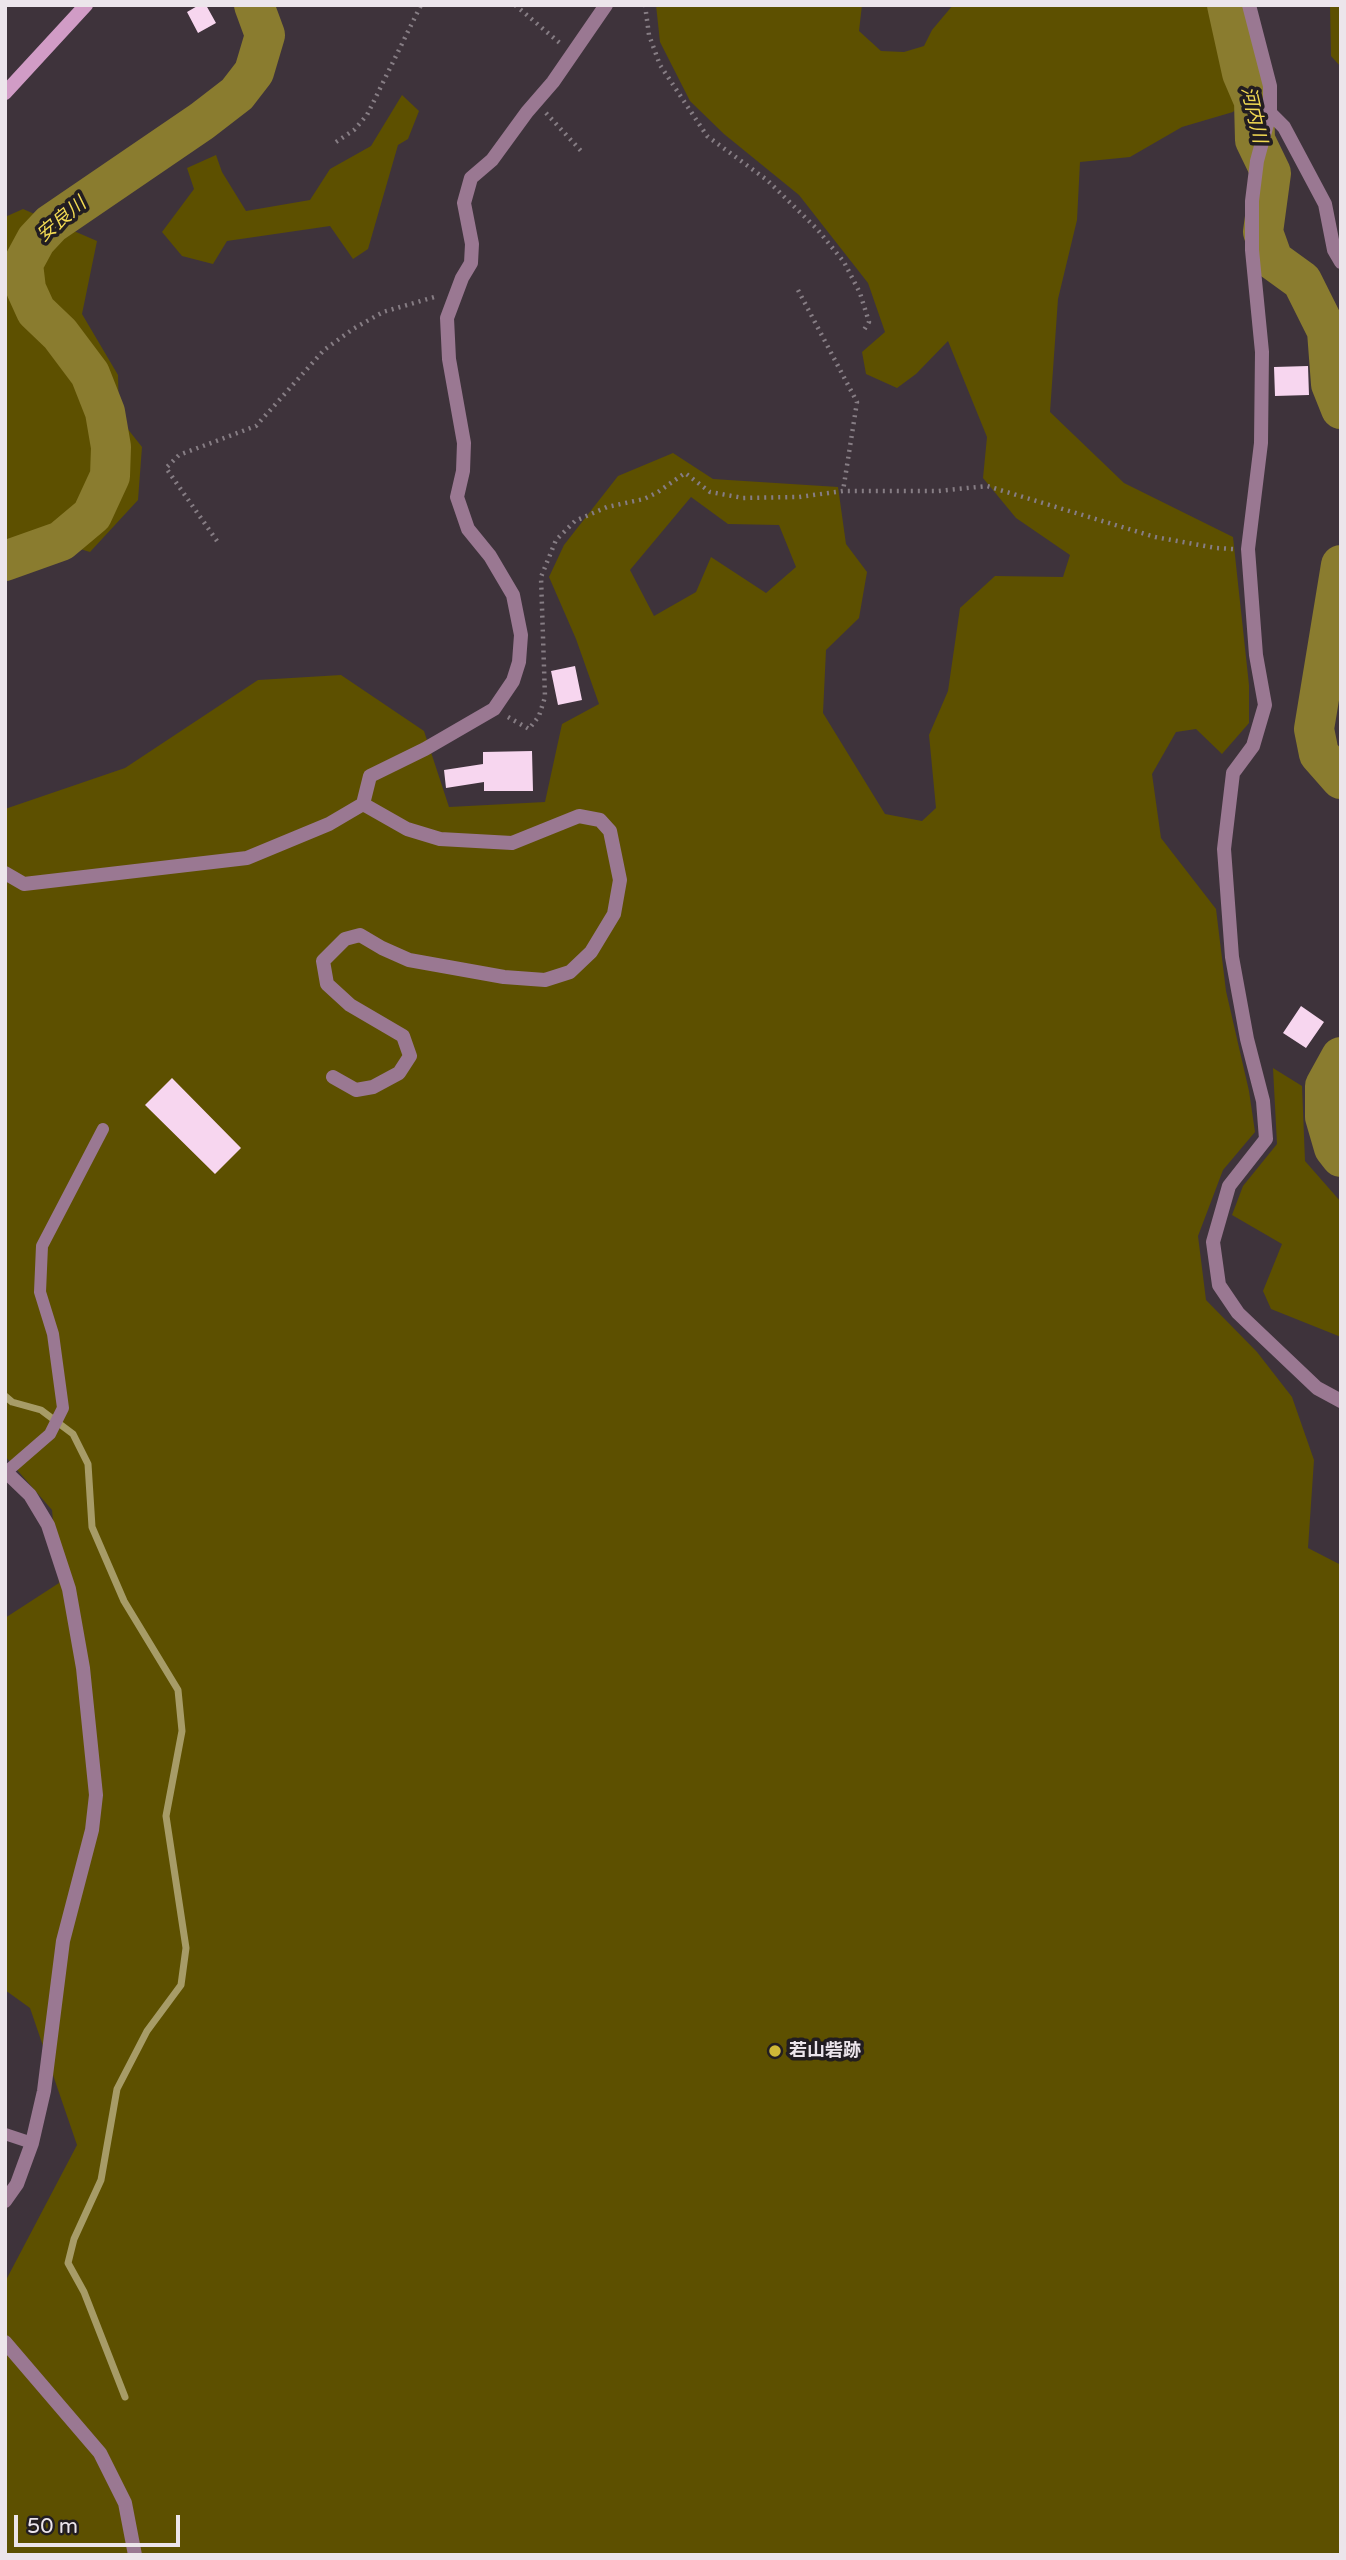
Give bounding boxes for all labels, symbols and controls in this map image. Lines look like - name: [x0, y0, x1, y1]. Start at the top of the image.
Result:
- water label: 河内川: [1235, 85, 1271, 145]
- water label: 安良川: [33, 193, 91, 247]
- place label: 若山砦跡: [789, 2040, 861, 2062]
- marker: 若山砦跡: [767, 2043, 783, 2059]
- scale bar: [18, 2500, 184, 2544]
- text: 50 m: [27, 2514, 78, 2539]

